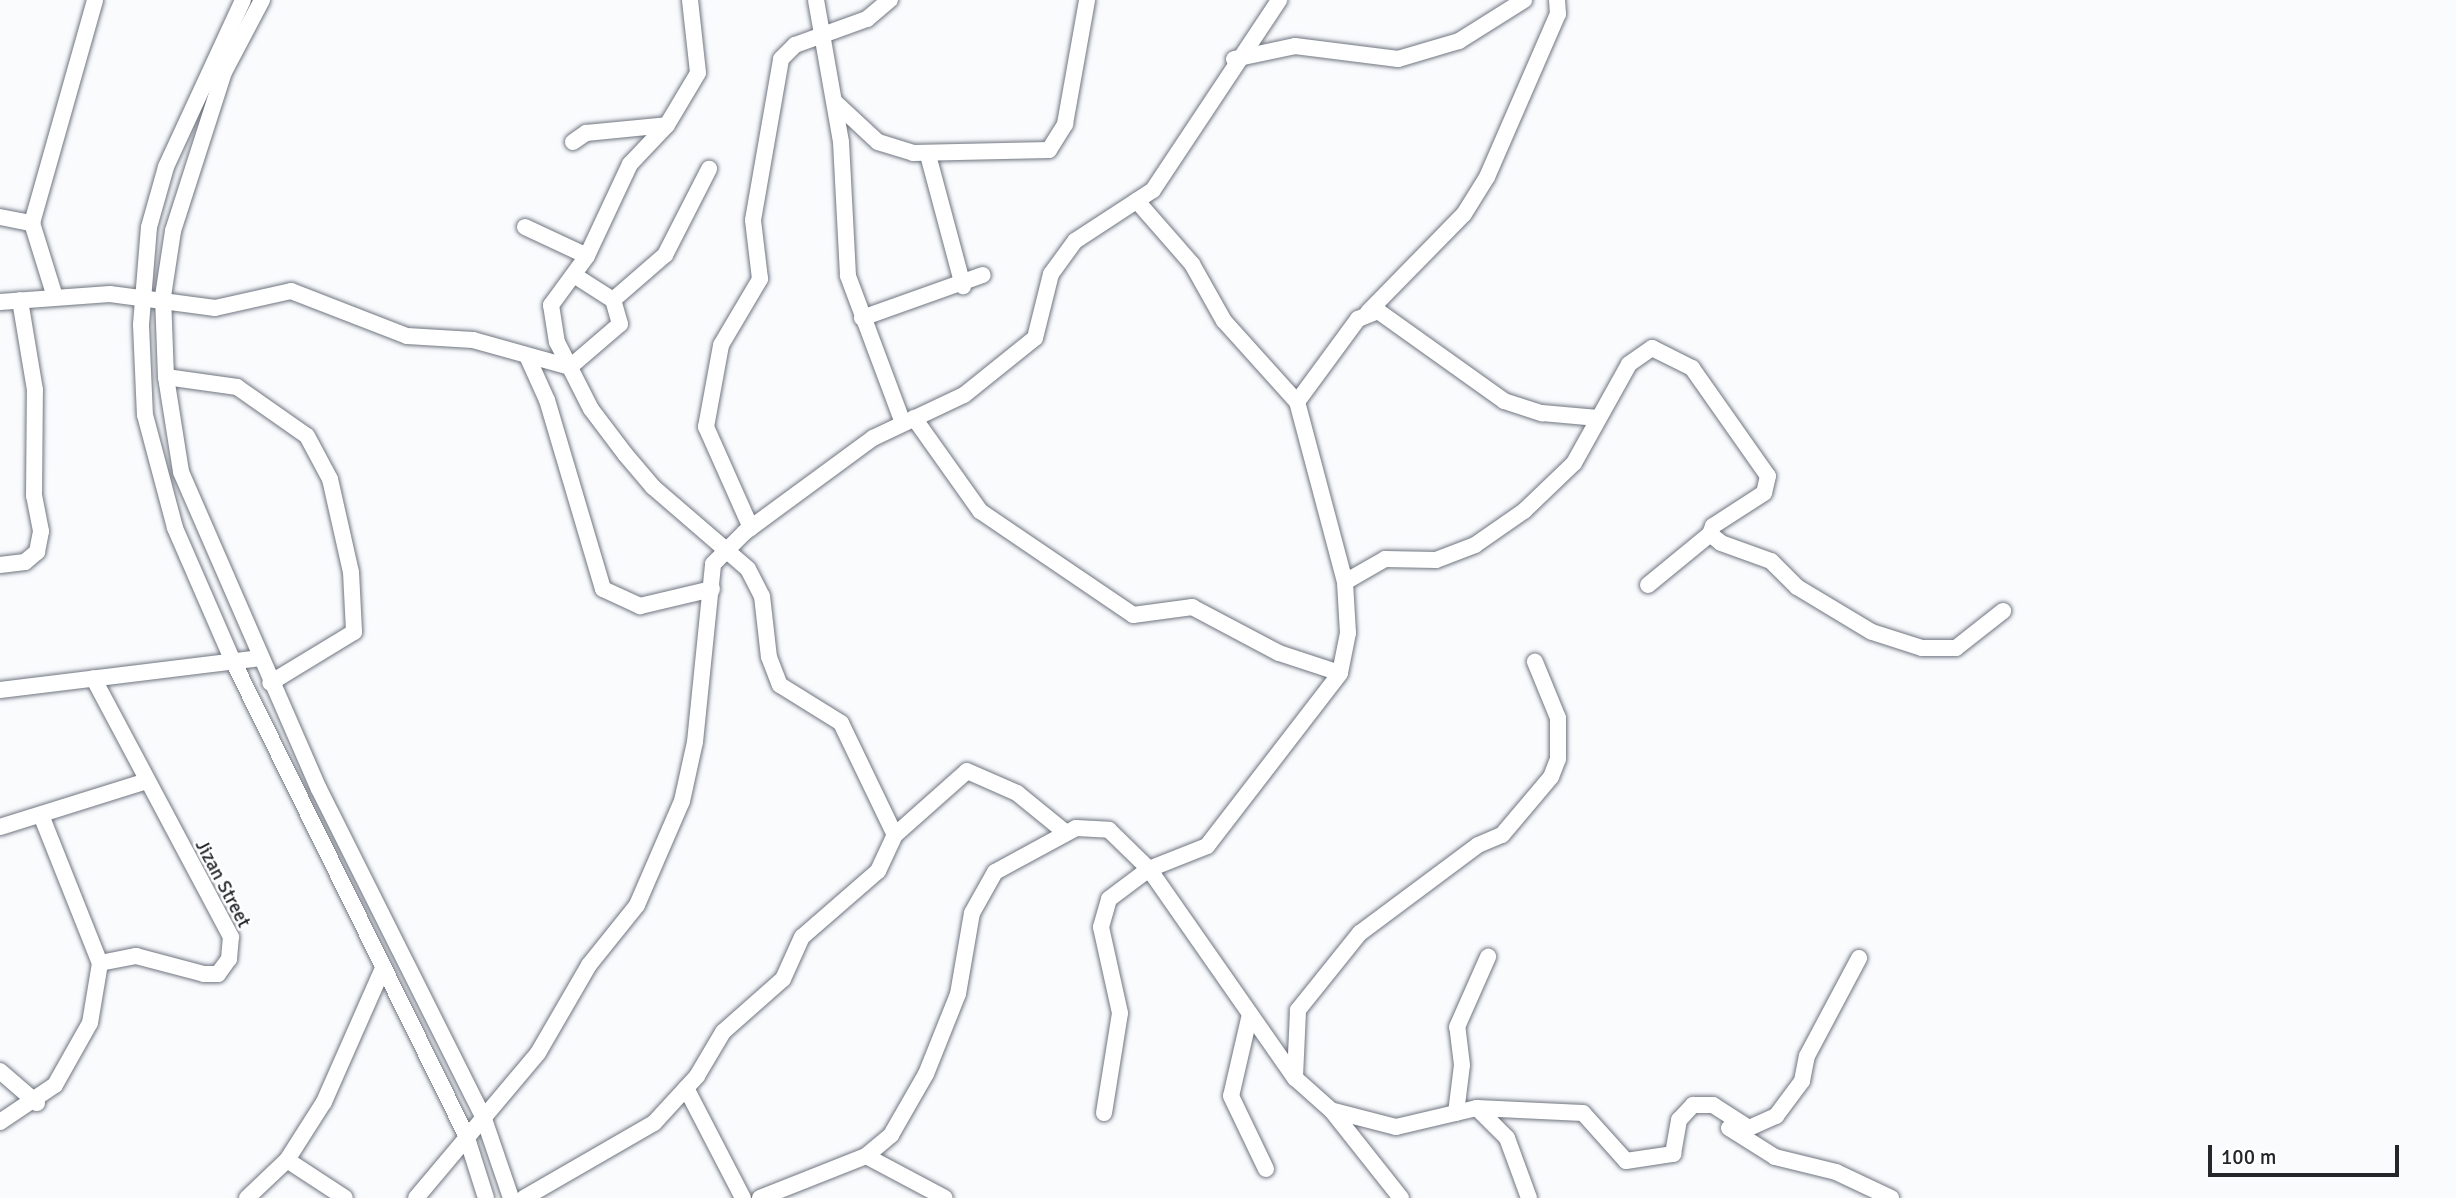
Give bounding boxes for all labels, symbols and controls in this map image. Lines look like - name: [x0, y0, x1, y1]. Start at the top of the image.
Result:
- street label: Jizan Street: [189, 836, 255, 932]
- scale bar: [2211, 1132, 2402, 1176]
- text: 100 m: [2221, 1144, 2276, 1170]

